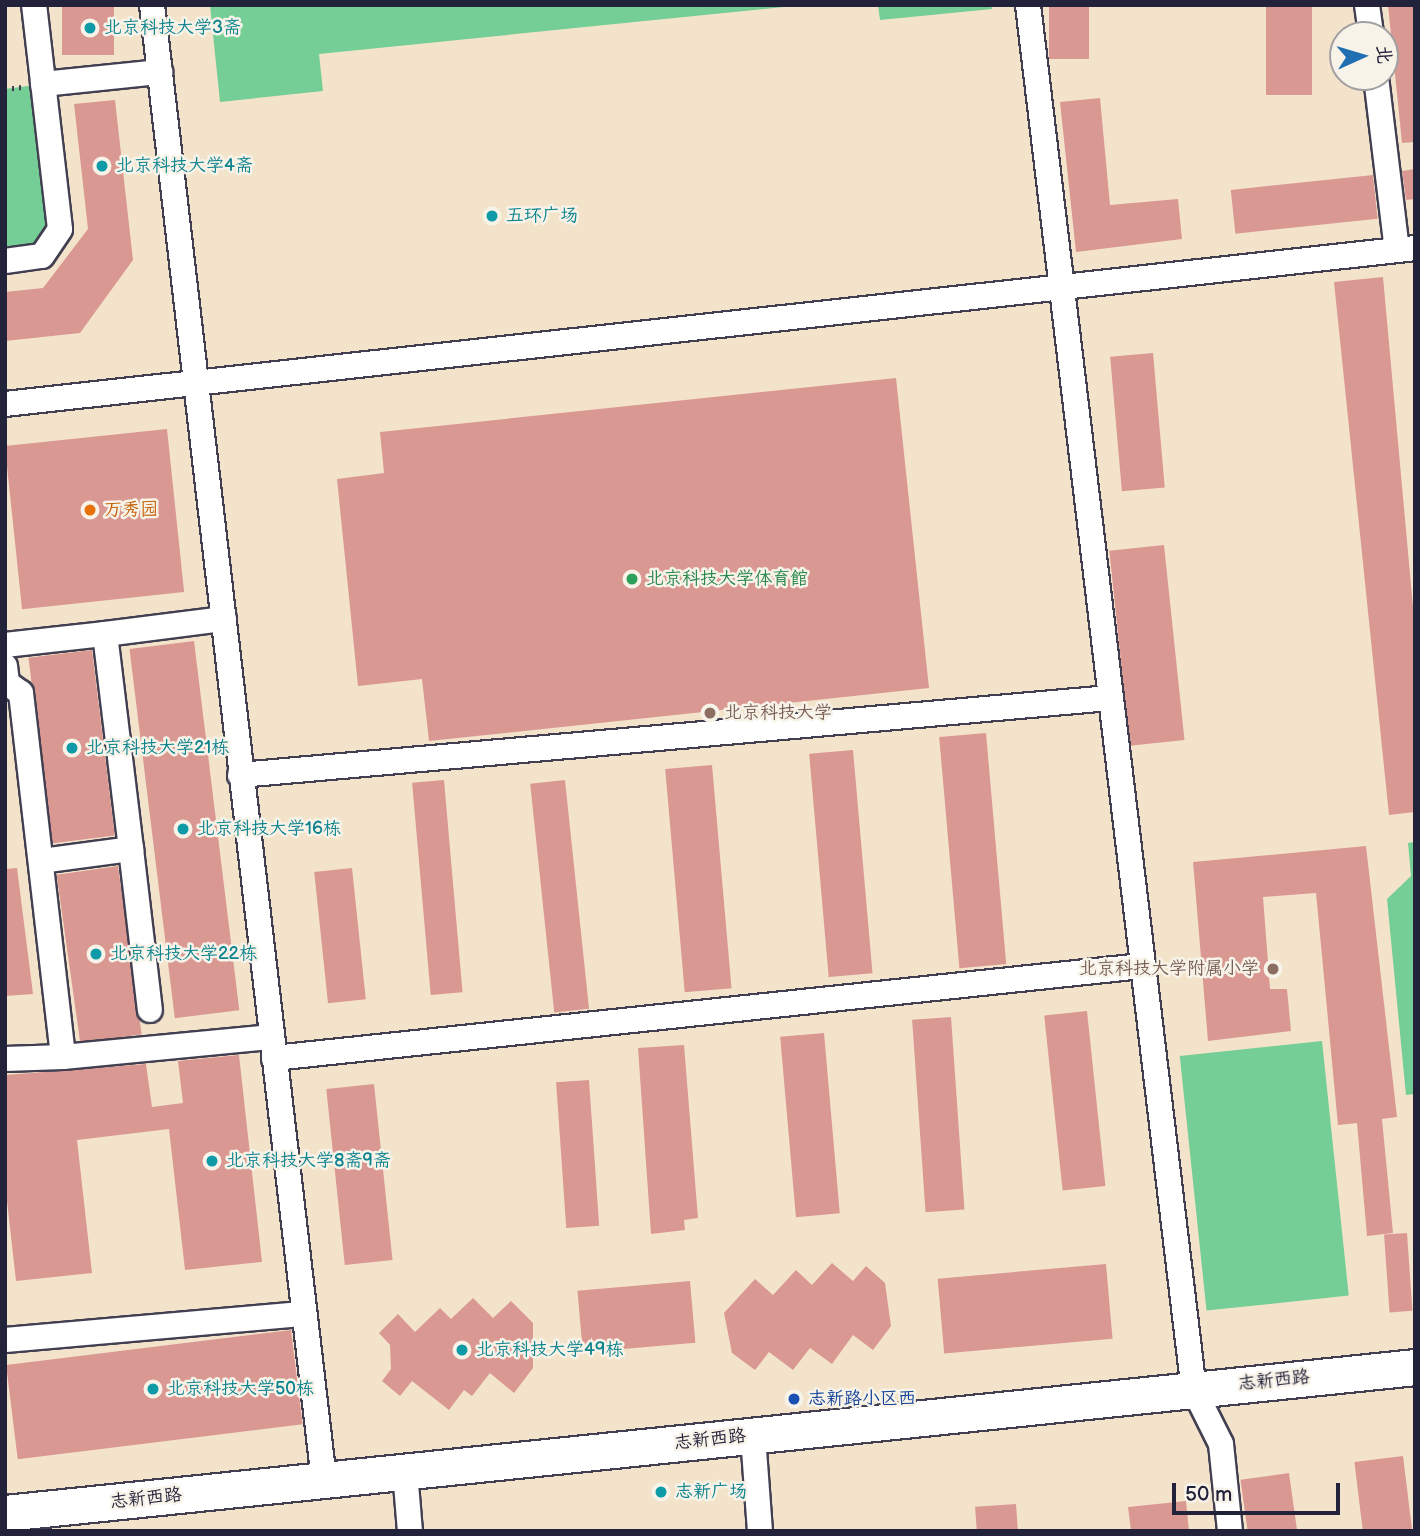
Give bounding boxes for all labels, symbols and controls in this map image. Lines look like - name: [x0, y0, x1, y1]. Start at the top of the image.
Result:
- place label: 北京科技大学3斋: [104, 17, 241, 39]
- marker: 北京科技大学3斋: [82, 20, 98, 36]
- north arrow: [1329, 21, 1399, 91]
- text: 北: [1371, 44, 1396, 65]
- place label: 北京科技大学4斋: [116, 155, 253, 177]
- marker: 北京科技大学4斋: [94, 158, 110, 174]
- place label: 五环广场: [506, 205, 578, 227]
- marker: 五环广场: [484, 208, 500, 224]
- place label: 万秀园: [104, 499, 158, 521]
- marker: 万秀园: [82, 502, 98, 518]
- place label: 北京科技大学体育館: [646, 568, 808, 590]
- marker: 北京科技大学体育館: [624, 571, 640, 587]
- place label: 北京科技大学: [724, 702, 832, 724]
- marker: 北京科技大学: [702, 705, 718, 721]
- place label: 北京科技大学21栋: [86, 737, 229, 759]
- marker: 北京科技大学21栋: [64, 740, 80, 756]
- place label: 北京科技大学16栋: [197, 818, 341, 840]
- marker: 北京科技大学16栋: [175, 821, 191, 837]
- place label: 北京科技大学22栋: [110, 943, 257, 965]
- marker: 北京科技大学22栋: [88, 946, 104, 962]
- place label: 北京科技大学附属小学: [1079, 958, 1259, 980]
- marker: 北京科技大学附属小学: [1265, 961, 1281, 977]
- place label: 北京科技大学8斋9斋: [226, 1150, 391, 1172]
- marker: 北京科技大学8斋9斋: [204, 1153, 220, 1169]
- place label: 北京科技大学49栋: [476, 1339, 623, 1361]
- marker: 北京科技大学49栋: [454, 1342, 470, 1358]
- street label: 志新西路: [1237, 1366, 1311, 1396]
- place label: 北京科技大学50栋: [167, 1378, 314, 1400]
- marker: 北京科技大学50栋: [145, 1381, 161, 1397]
- place label: 志新路小区西: [808, 1388, 916, 1410]
- marker: 志新路小区西: [786, 1391, 802, 1407]
- street label: 志新西路: [673, 1425, 747, 1455]
- scale bar: [1175, 1470, 1343, 1514]
- place label: 志新广场: [675, 1481, 747, 1503]
- text: 50 m: [1185, 1482, 1232, 1507]
- street label: 志新西路: [109, 1484, 183, 1514]
- marker: 志新广场: [653, 1484, 669, 1500]

